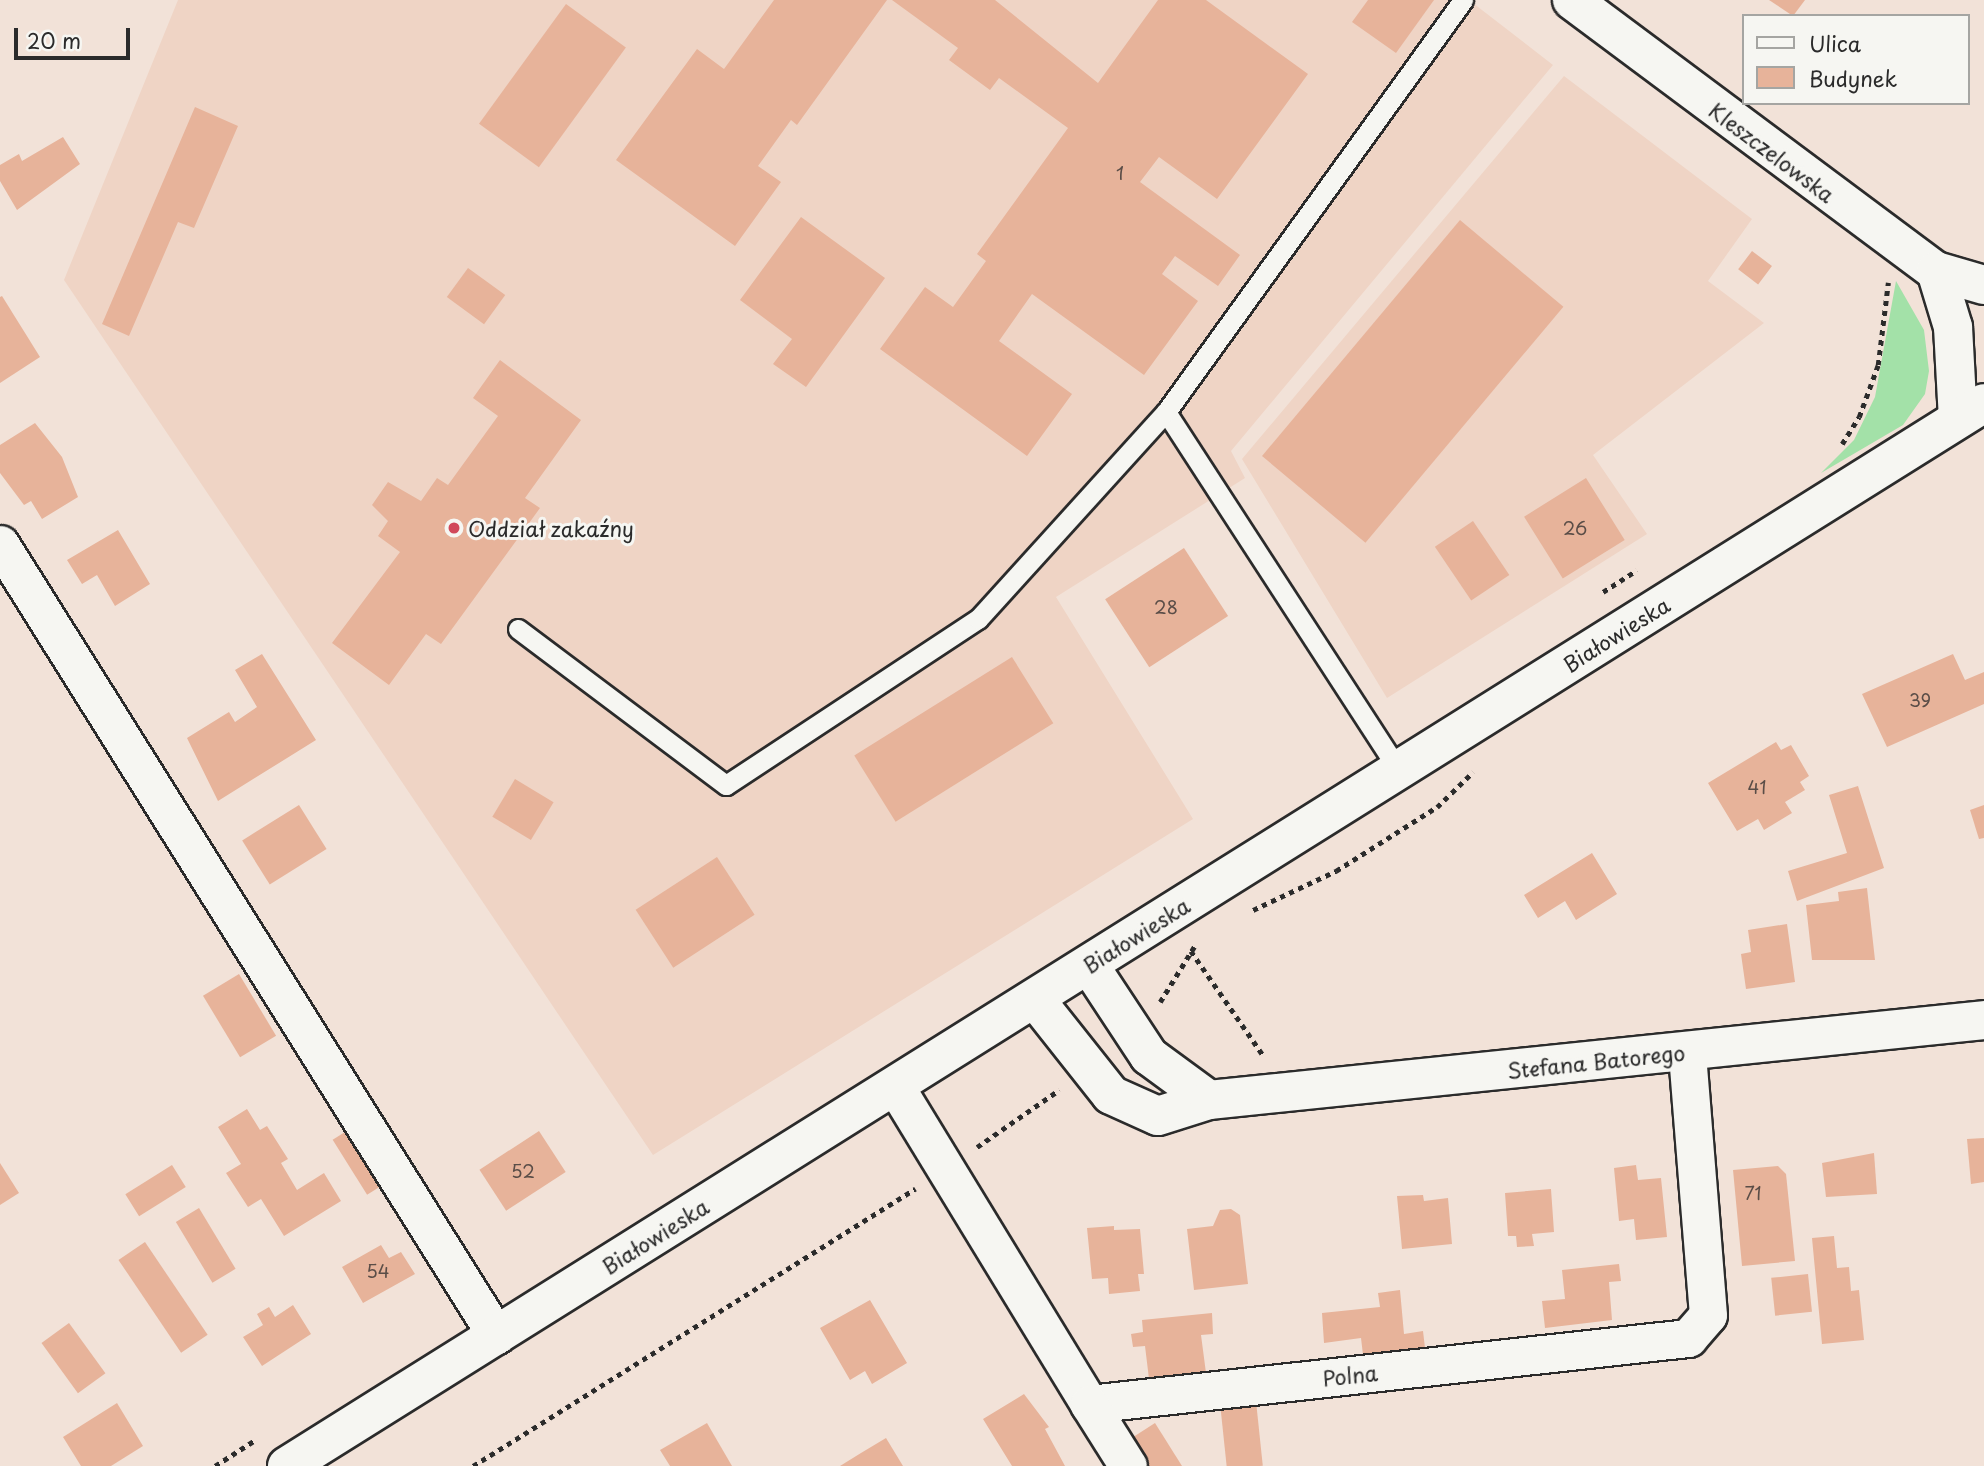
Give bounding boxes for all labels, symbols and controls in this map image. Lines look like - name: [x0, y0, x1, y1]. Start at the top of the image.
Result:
- scale bar: [18, 14, 133, 58]
- legend: [1742, 14, 1970, 105]
- text: 20 m: [27, 24, 81, 56]
- text: Ulica: [1809, 27, 1861, 59]
- text: Budynek: [1809, 62, 1897, 94]
- street label: Kleszczelowska: [1704, 97, 1840, 207]
- house number: 1: [1116, 162, 1124, 184]
- place label: Oddział zakaźny: [468, 515, 634, 541]
- house number: 26: [1563, 517, 1587, 539]
- marker: Oddział zakaźny: [446, 520, 462, 536]
- street label: Białowieska: [1558, 591, 1674, 677]
- house number: 28: [1154, 596, 1178, 618]
- house number: 39: [1909, 689, 1931, 711]
- house number: 41: [1748, 776, 1766, 798]
- street label: Białowieska: [1078, 892, 1194, 978]
- street label: Stefana Batorego: [1507, 1039, 1685, 1083]
- house number: 52: [511, 1160, 535, 1182]
- house number: 71: [1745, 1182, 1761, 1204]
- street label: Białowieska: [597, 1193, 713, 1279]
- house number: 54: [366, 1260, 390, 1282]
- street label: Polna: [1321, 1360, 1379, 1390]

